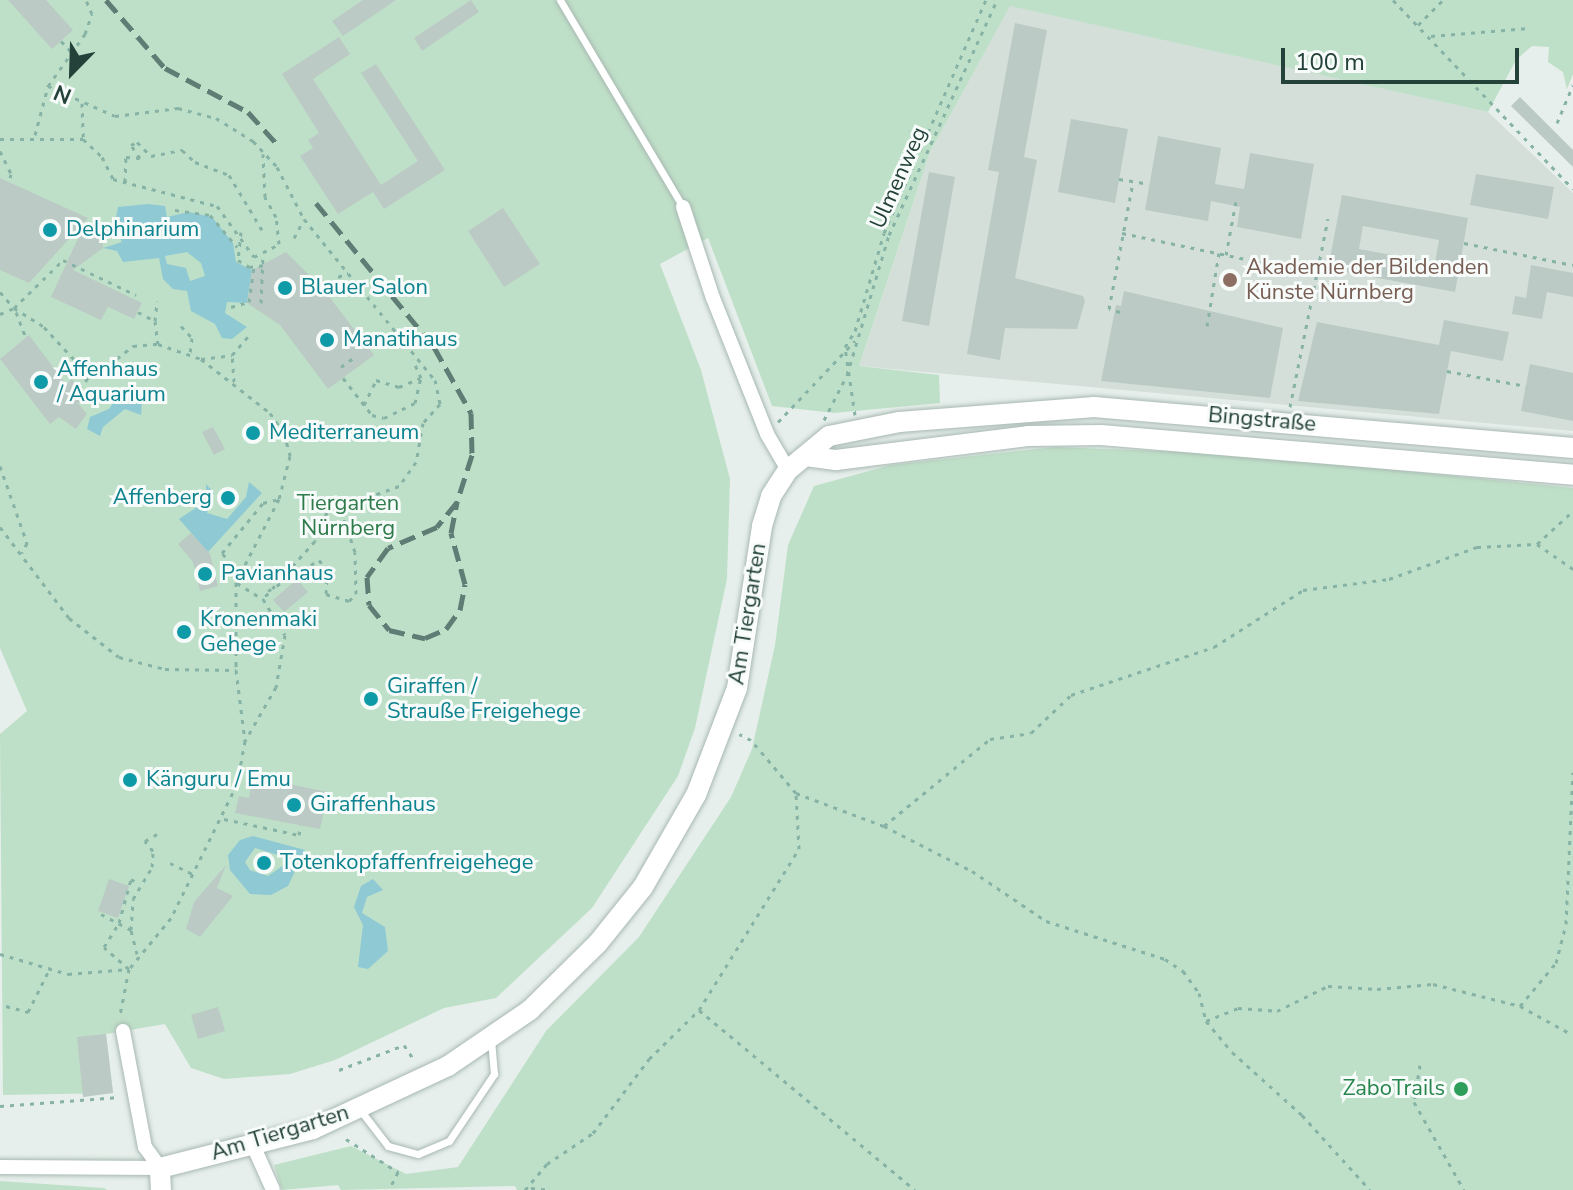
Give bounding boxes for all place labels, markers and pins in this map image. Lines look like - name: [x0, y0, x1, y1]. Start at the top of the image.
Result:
- place label: Delphinarium: [66, 217, 199, 243]
- marker: Delphinarium: [41, 221, 59, 239]
- place label: Akademie der Bildenden Künste Nürnberg: [1246, 254, 1489, 306]
- marker: Akademie der Bildenden Künste Nürnberg: [1221, 271, 1239, 289]
- place label: Blauer Salon: [301, 275, 428, 301]
- marker: Blauer Salon: [276, 279, 294, 297]
- place label: Manatihaus: [343, 327, 458, 353]
- marker: Manatihaus: [318, 331, 336, 349]
- place label: Affenhaus / Aquarium: [57, 356, 166, 408]
- marker: Affenhaus / Aquarium: [32, 373, 50, 391]
- place label: Mediterraneum: [269, 420, 419, 446]
- marker: Mediterraneum: [244, 424, 262, 442]
- place label: Affenberg: [113, 485, 212, 511]
- marker: Affenberg: [219, 489, 237, 507]
- place label: Pavianhaus: [221, 561, 334, 587]
- marker: Pavianhaus: [196, 565, 214, 583]
- place label: Kronenmaki Gehege: [200, 606, 317, 658]
- marker: Kronenmaki Gehege: [175, 623, 193, 641]
- place label: Giraffen / Strauße Freigehege: [387, 673, 581, 724]
- marker: Giraffen / Strauße Freigehege: [362, 690, 380, 708]
- place label: Känguru / Emu: [146, 767, 291, 793]
- marker: Känguru / Emu: [121, 771, 139, 789]
- place label: Giraffenhaus: [310, 792, 436, 818]
- marker: Giraffenhaus: [285, 796, 303, 814]
- place label: Totenkopfaffenfreigehege: [280, 850, 533, 876]
- marker: Totenkopfaffenfreigehege: [255, 854, 273, 872]
- place label: ZaboTrails: [1342, 1076, 1445, 1102]
- marker: ZaboTrails: [1452, 1080, 1470, 1098]

